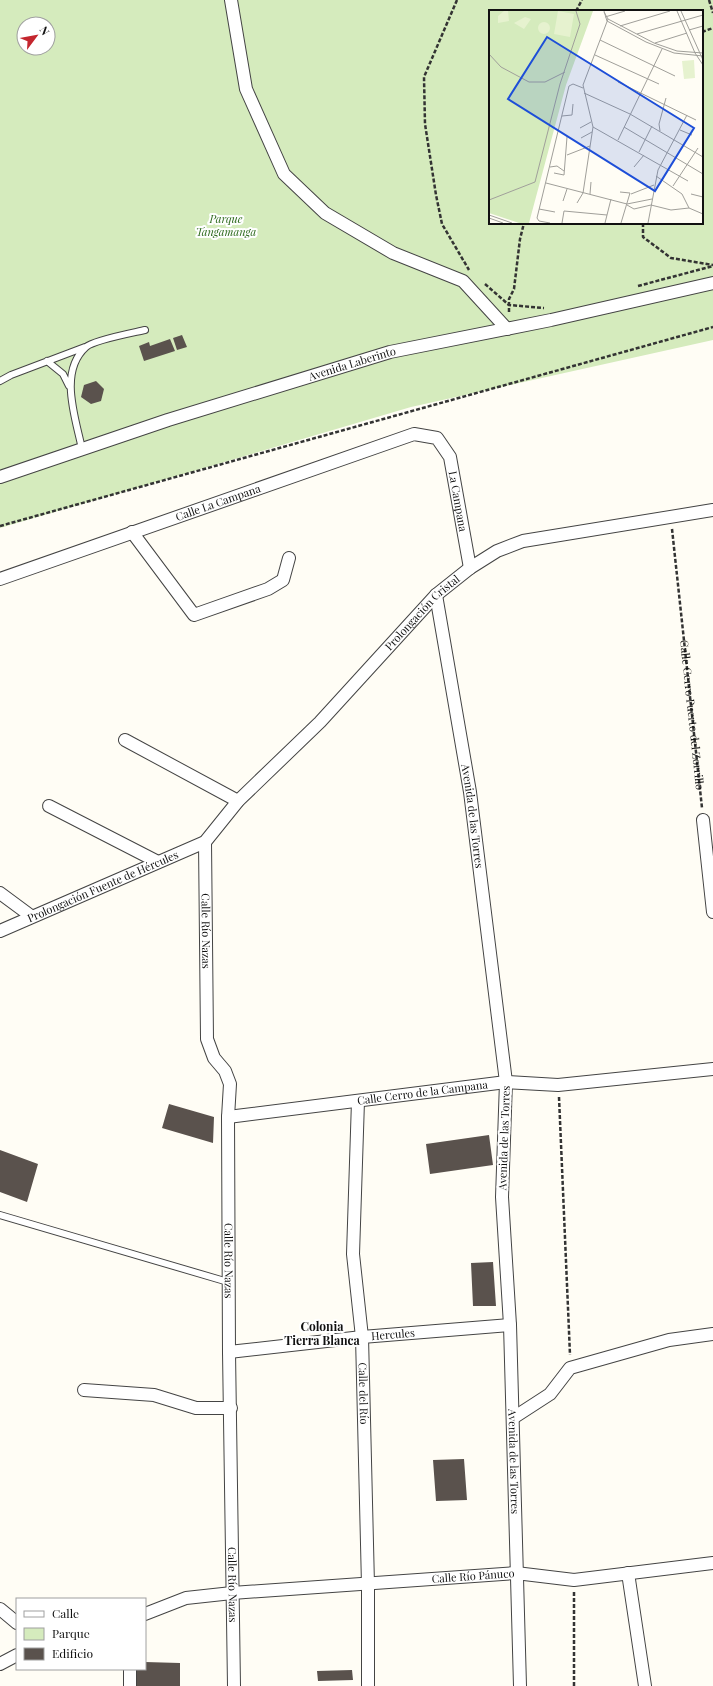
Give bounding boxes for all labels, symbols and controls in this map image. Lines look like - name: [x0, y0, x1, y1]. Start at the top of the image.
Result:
- inset map: [489, 10, 703, 224]
- north arrow: [16, 16, 56, 56]
- text: N: [36, 23, 53, 38]
- park label: Parque Tangamanga: [196, 211, 256, 239]
- street label: Avenida Laberinto: [306, 343, 397, 384]
- street label: La Campana: [446, 470, 471, 533]
- street label: Calle La Campana: [173, 480, 263, 524]
- street label: Prolongación Cristal: [381, 571, 463, 653]
- street label: Calle Cerro Puerto del Zorrillo: [677, 639, 708, 791]
- street label: Avenida de las Torres: [458, 762, 487, 869]
- street label: Prolongación Fuente de Hércules: [25, 847, 180, 925]
- street label: Calle Río Nazas: [199, 893, 214, 969]
- street label: Calle Cerro de la Campana: [356, 1076, 489, 1108]
- street label: Avenida de las Torres: [494, 1085, 513, 1192]
- street label: Calle Río Nazas: [221, 1223, 237, 1299]
- district label: Colonia Tierra Blanca: [284, 1318, 360, 1348]
- street label: Hercules: [371, 1325, 415, 1343]
- street label: Calle del Río: [356, 1362, 372, 1425]
- street label: Avenida de las Torres: [505, 1408, 523, 1514]
- street label: Calle Río Nazas: [225, 1547, 241, 1623]
- street label: Calle Río Pánuco: [431, 1565, 515, 1586]
- legend: [16, 1598, 146, 1670]
- text: Calle: [52, 1605, 79, 1621]
- text: Parque: [52, 1625, 90, 1641]
- text: Edificio: [52, 1645, 94, 1661]

